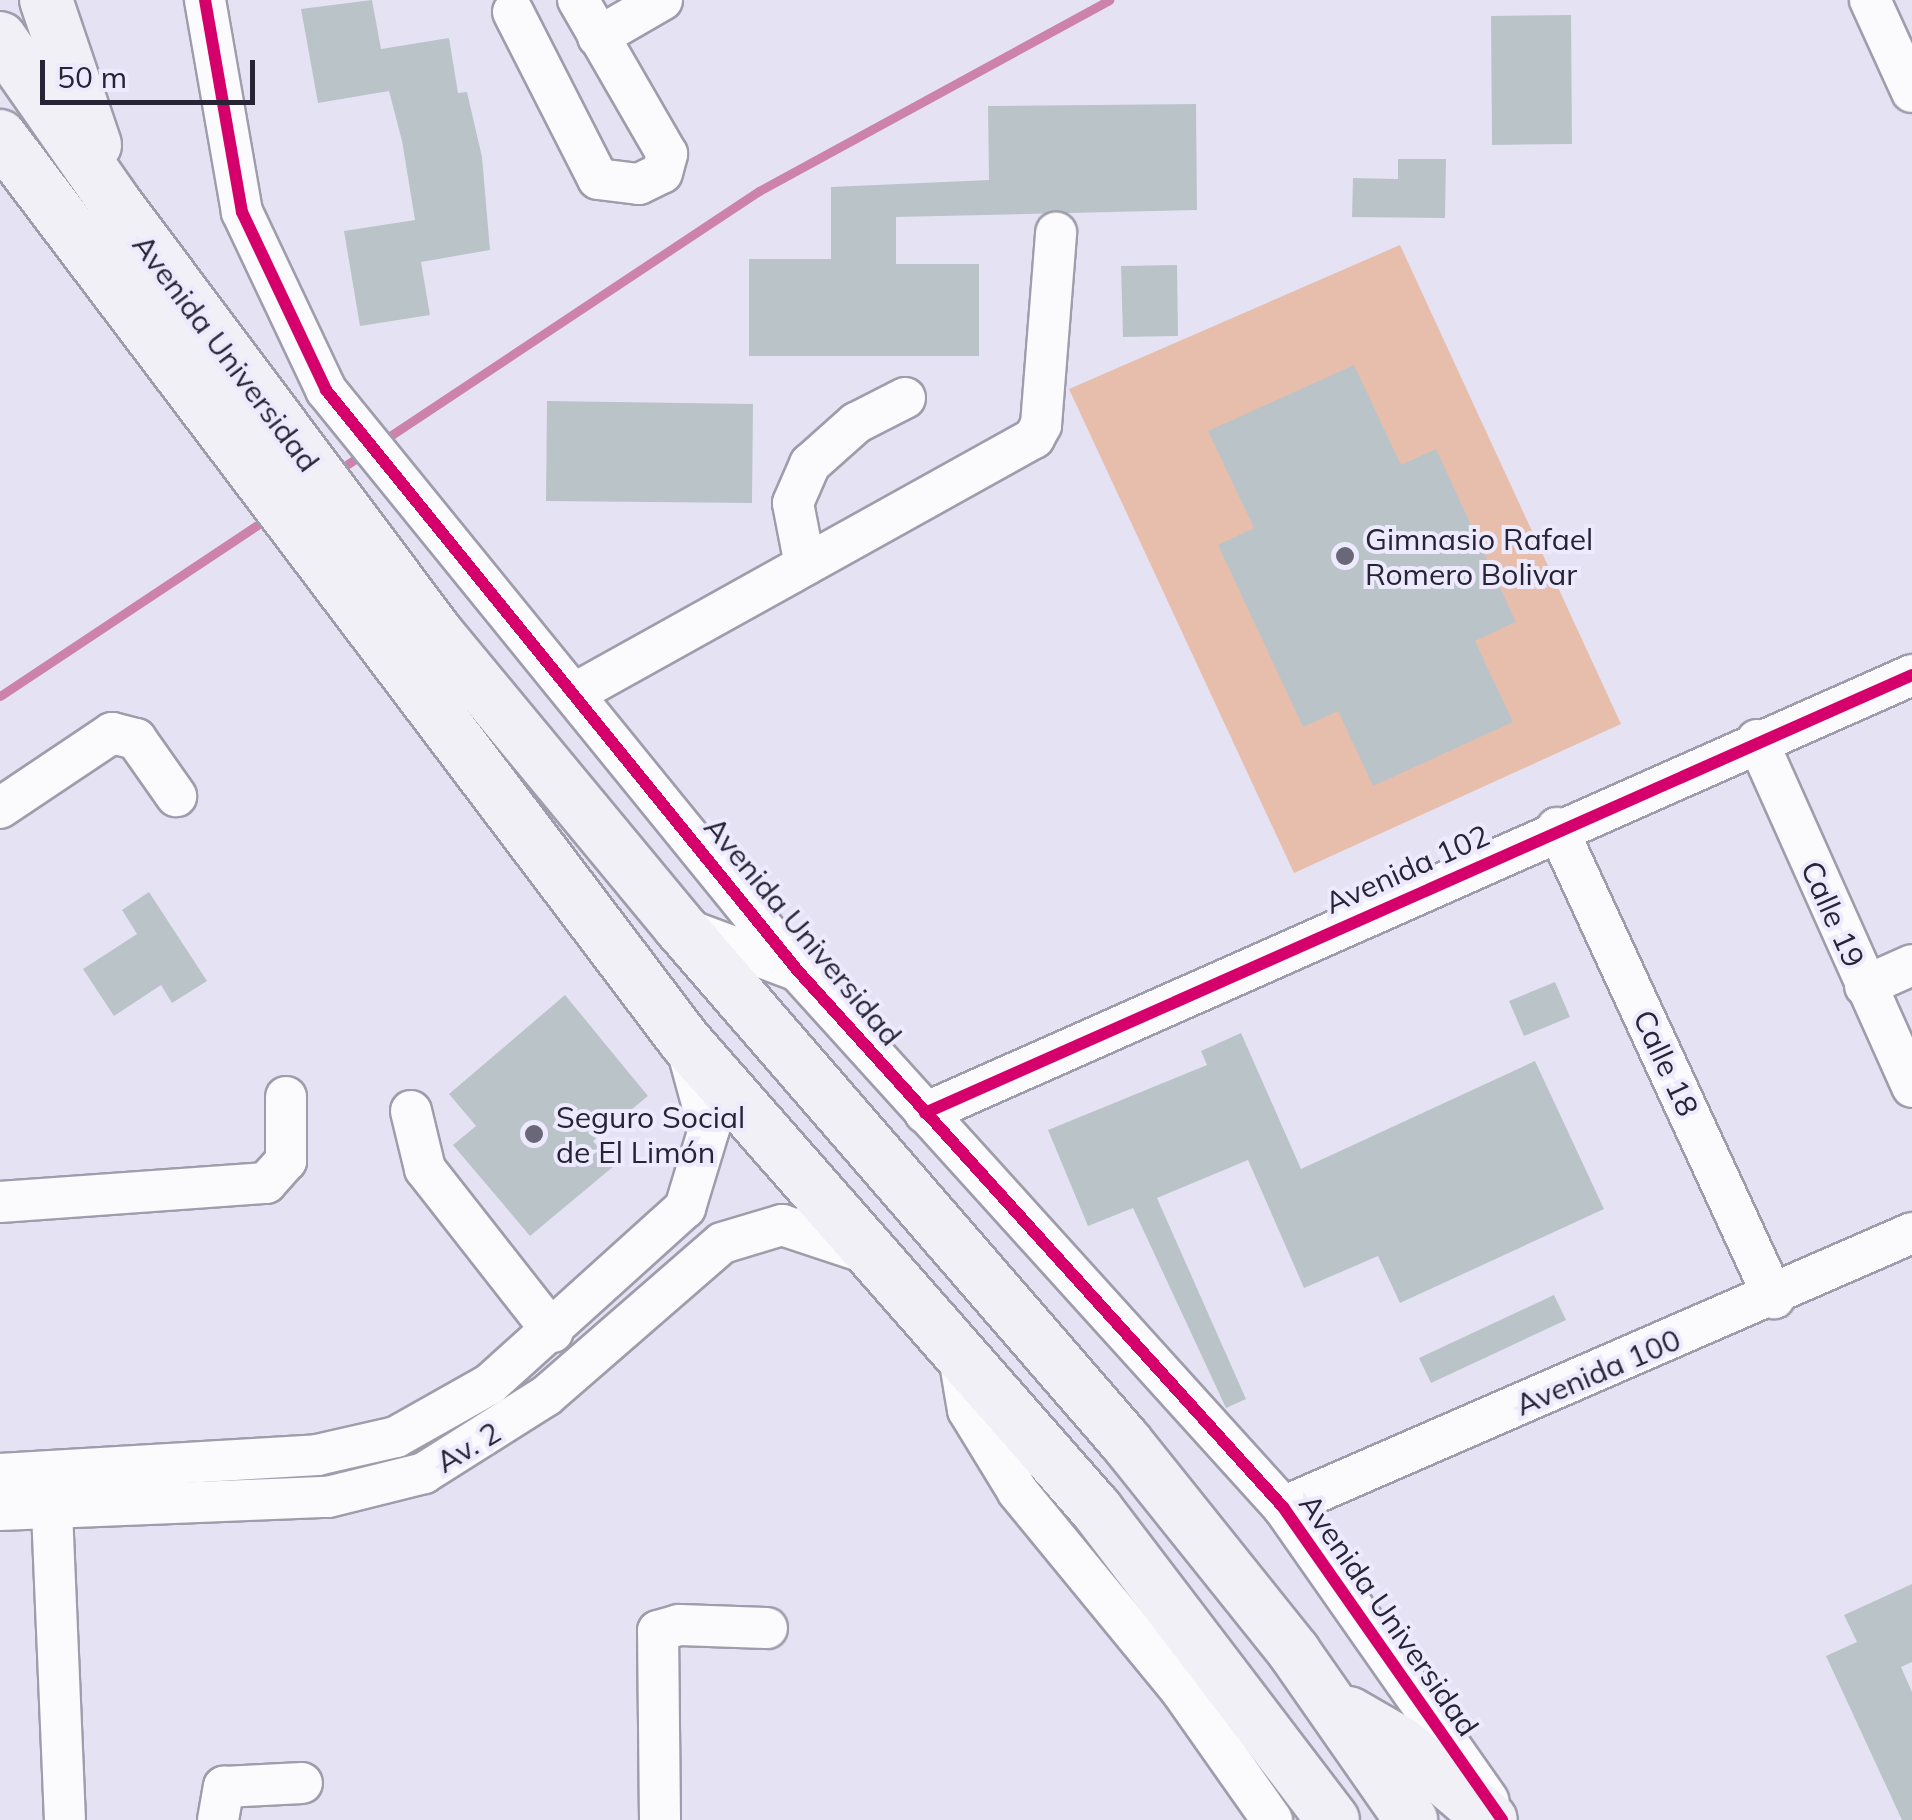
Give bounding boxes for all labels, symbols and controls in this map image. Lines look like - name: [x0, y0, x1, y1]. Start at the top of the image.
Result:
- scale bar: [45, 40, 260, 102]
- text: 50 m: [57, 58, 127, 96]
- street label: Avenida Universidad: [125, 227, 327, 479]
- place label: Gimnasio Rafael Romero Bolivar: [1365, 521, 1593, 592]
- marker: Gimnasio Rafael Romero Bolivar: [1334, 545, 1356, 567]
- street label: Avenida Universidad: [697, 809, 909, 1053]
- street label: Avenida 102: [1319, 817, 1495, 921]
- street label: Calle 19: [1794, 855, 1872, 973]
- street label: Calle 18: [1626, 1004, 1706, 1122]
- place label: Seguro Social de El Limón: [556, 1099, 745, 1170]
- marker: Seguro Social de El Limón: [521, 1121, 547, 1147]
- street label: Avenida 100: [1510, 1321, 1686, 1423]
- street label: Av. 2: [429, 1414, 507, 1480]
- street label: Avenida Universidad: [1292, 1487, 1486, 1743]

